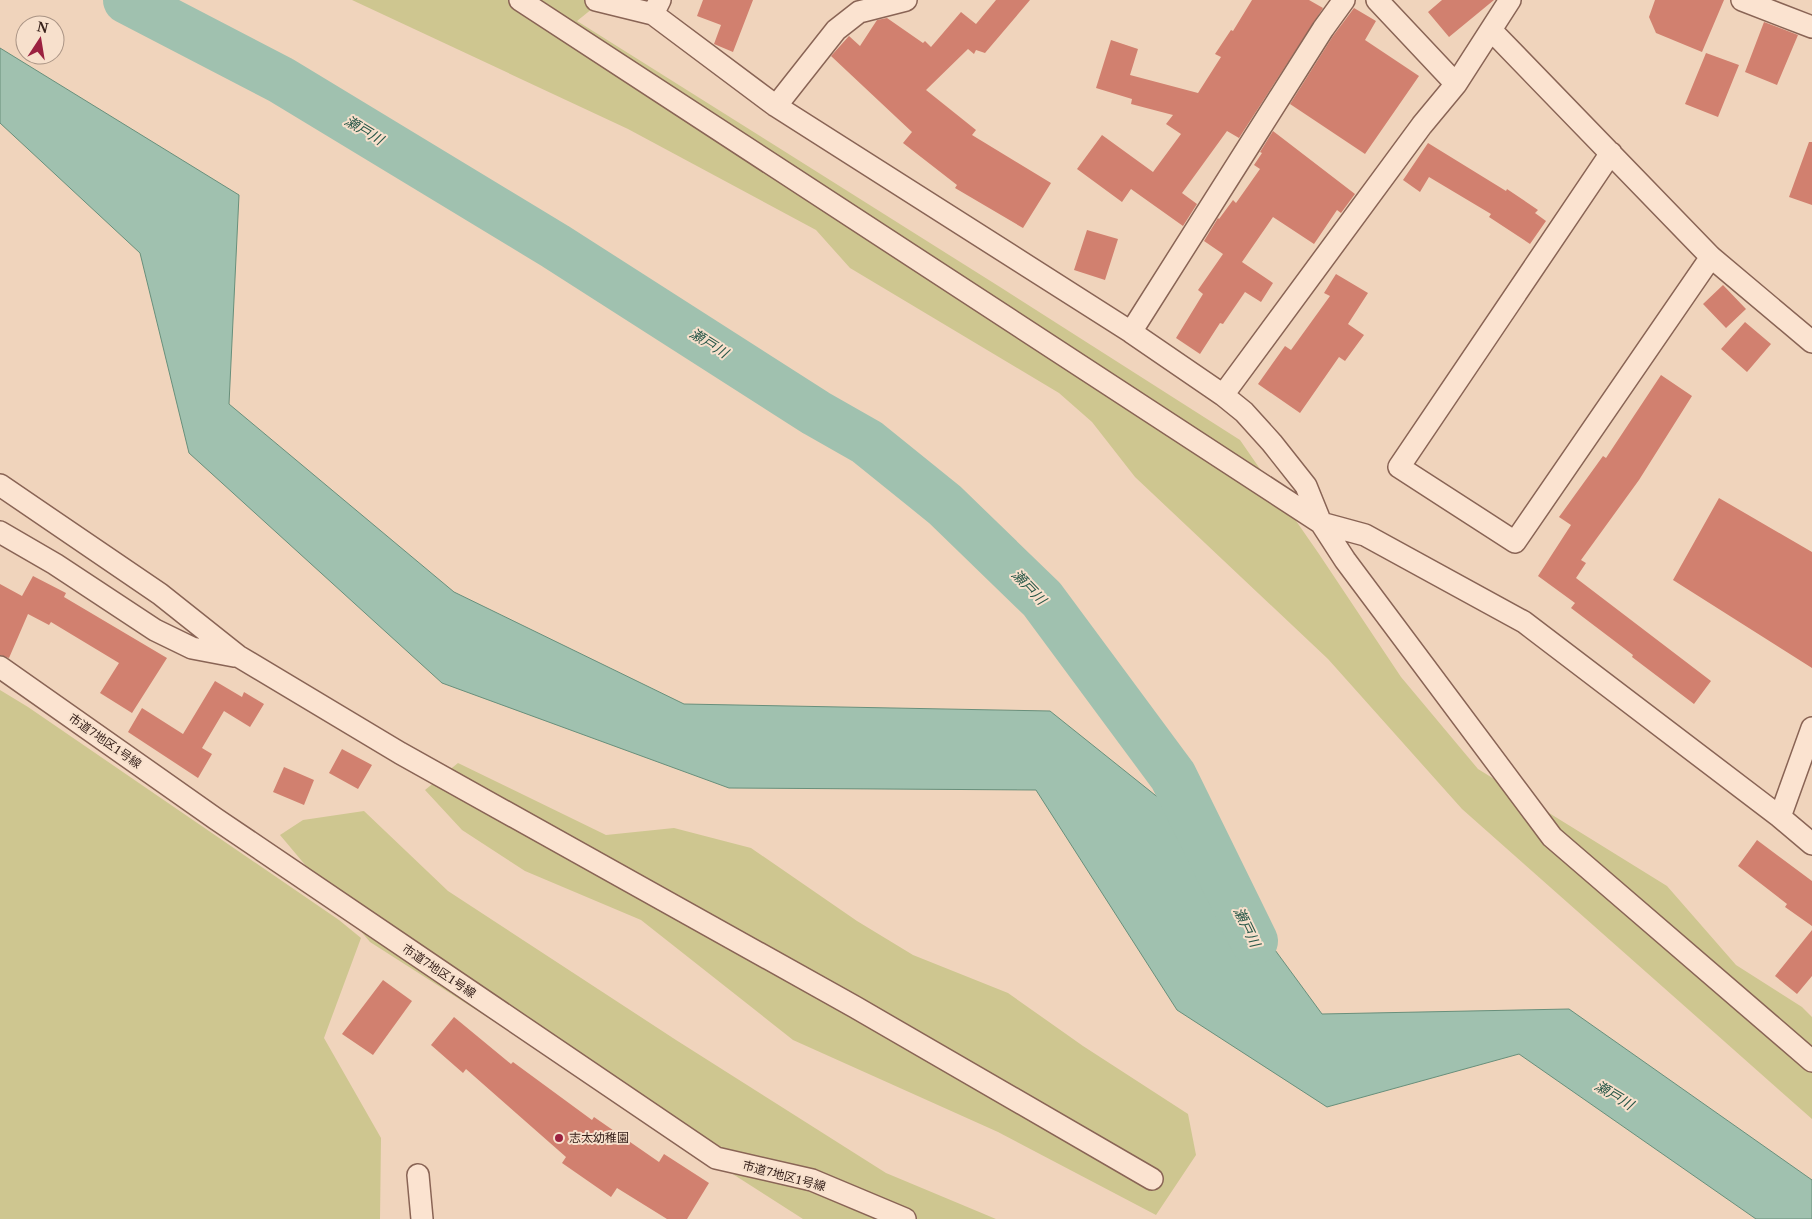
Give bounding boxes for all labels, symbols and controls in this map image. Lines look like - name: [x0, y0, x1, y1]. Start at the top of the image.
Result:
- north arrow: [15, 15, 65, 65]
- text: N: [35, 16, 50, 37]
- water label: 瀬戸川: [341, 111, 389, 150]
- water label: 瀬戸川: [686, 323, 734, 363]
- water label: 瀬戸川: [1008, 565, 1052, 610]
- street label: 市道7地区1号線: [65, 709, 145, 772]
- water label: 瀬戸川: [1230, 904, 1266, 952]
- street label: 市道7地区1号線: [399, 940, 479, 1002]
- water label: 瀬戸川: [1591, 1076, 1639, 1115]
- place label: 志太幼稚園: [569, 1129, 629, 1146]
- marker: 志太幼稚園: [553, 1132, 565, 1144]
- street label: 市道7地区1号線: [741, 1156, 828, 1195]

